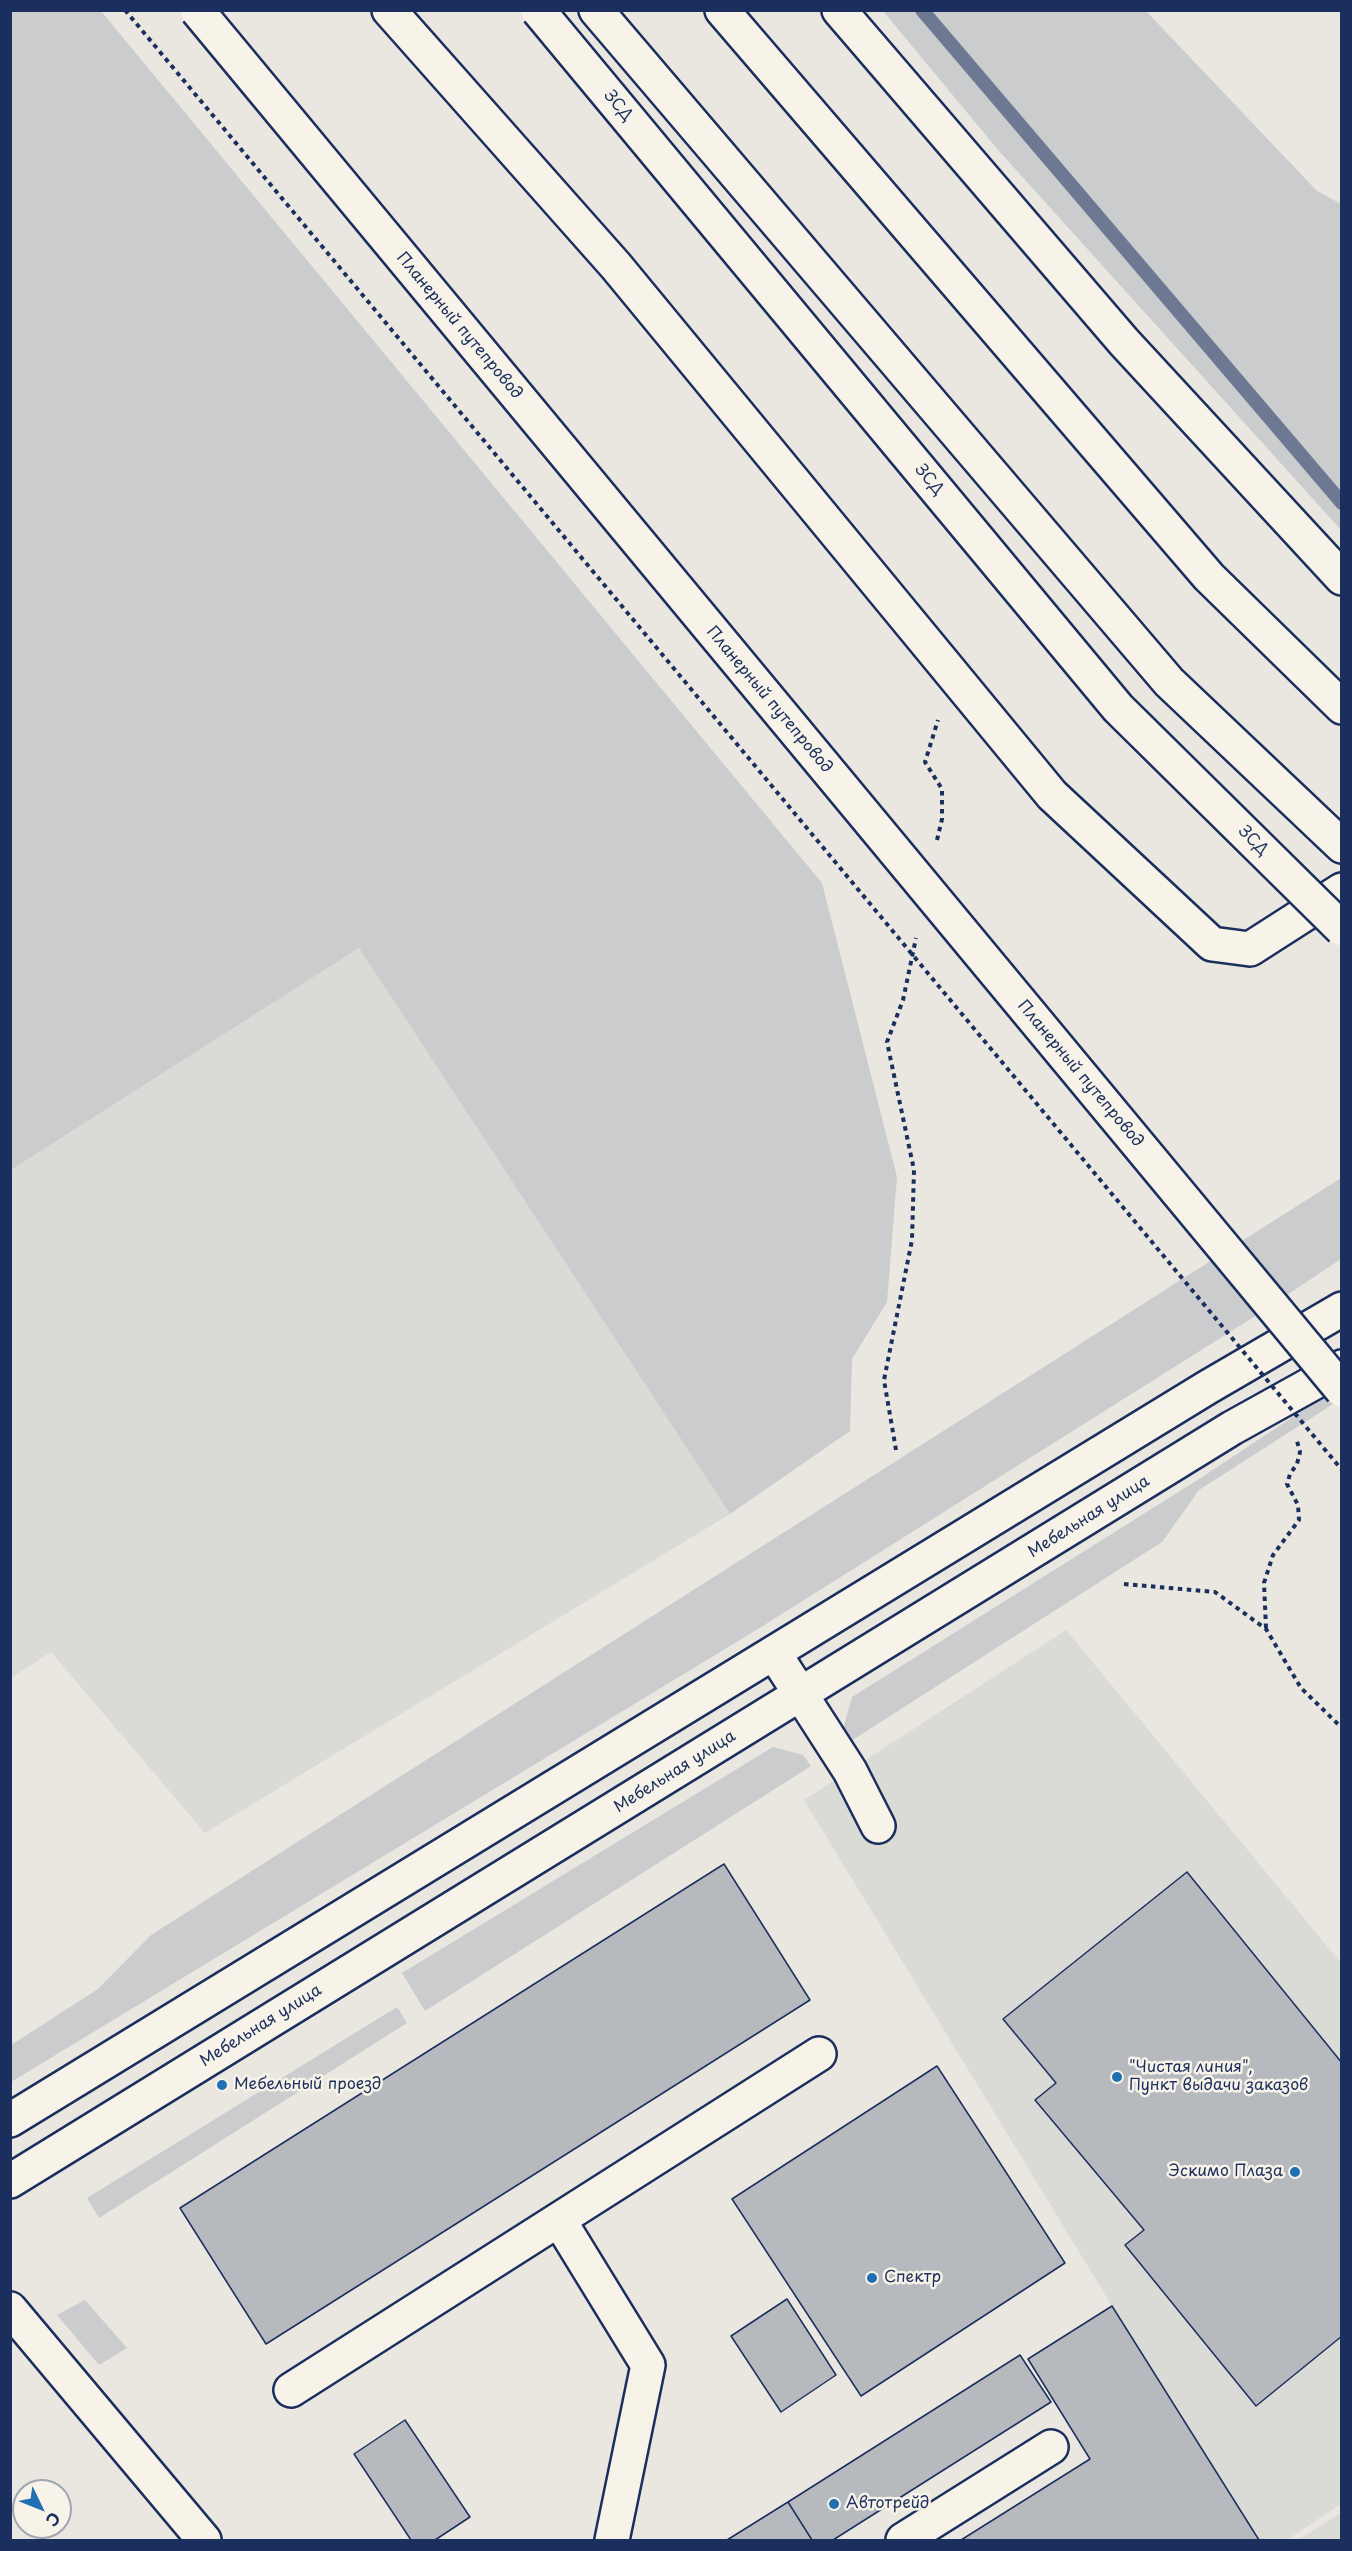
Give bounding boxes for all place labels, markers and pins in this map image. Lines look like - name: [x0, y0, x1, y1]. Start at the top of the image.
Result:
- place label: "Чистая линия", Пункт выдачи заказов: [1129, 2058, 1308, 2096]
- marker: "Чистая линия", Пункт выдачи заказов: [1110, 2070, 1124, 2084]
- place label: Мебельный проезд: [234, 2075, 381, 2095]
- marker: Мебельный проезд: [215, 2078, 229, 2092]
- place label: Эскимо Плаза: [1169, 2162, 1283, 2182]
- marker: Эскимо Плаза: [1288, 2165, 1302, 2179]
- place label: Спектр: [884, 2268, 941, 2288]
- marker: Спектр: [865, 2271, 879, 2285]
- place label: Автотрейд: [846, 2494, 929, 2514]
- marker: Автотрейд: [827, 2497, 841, 2511]

